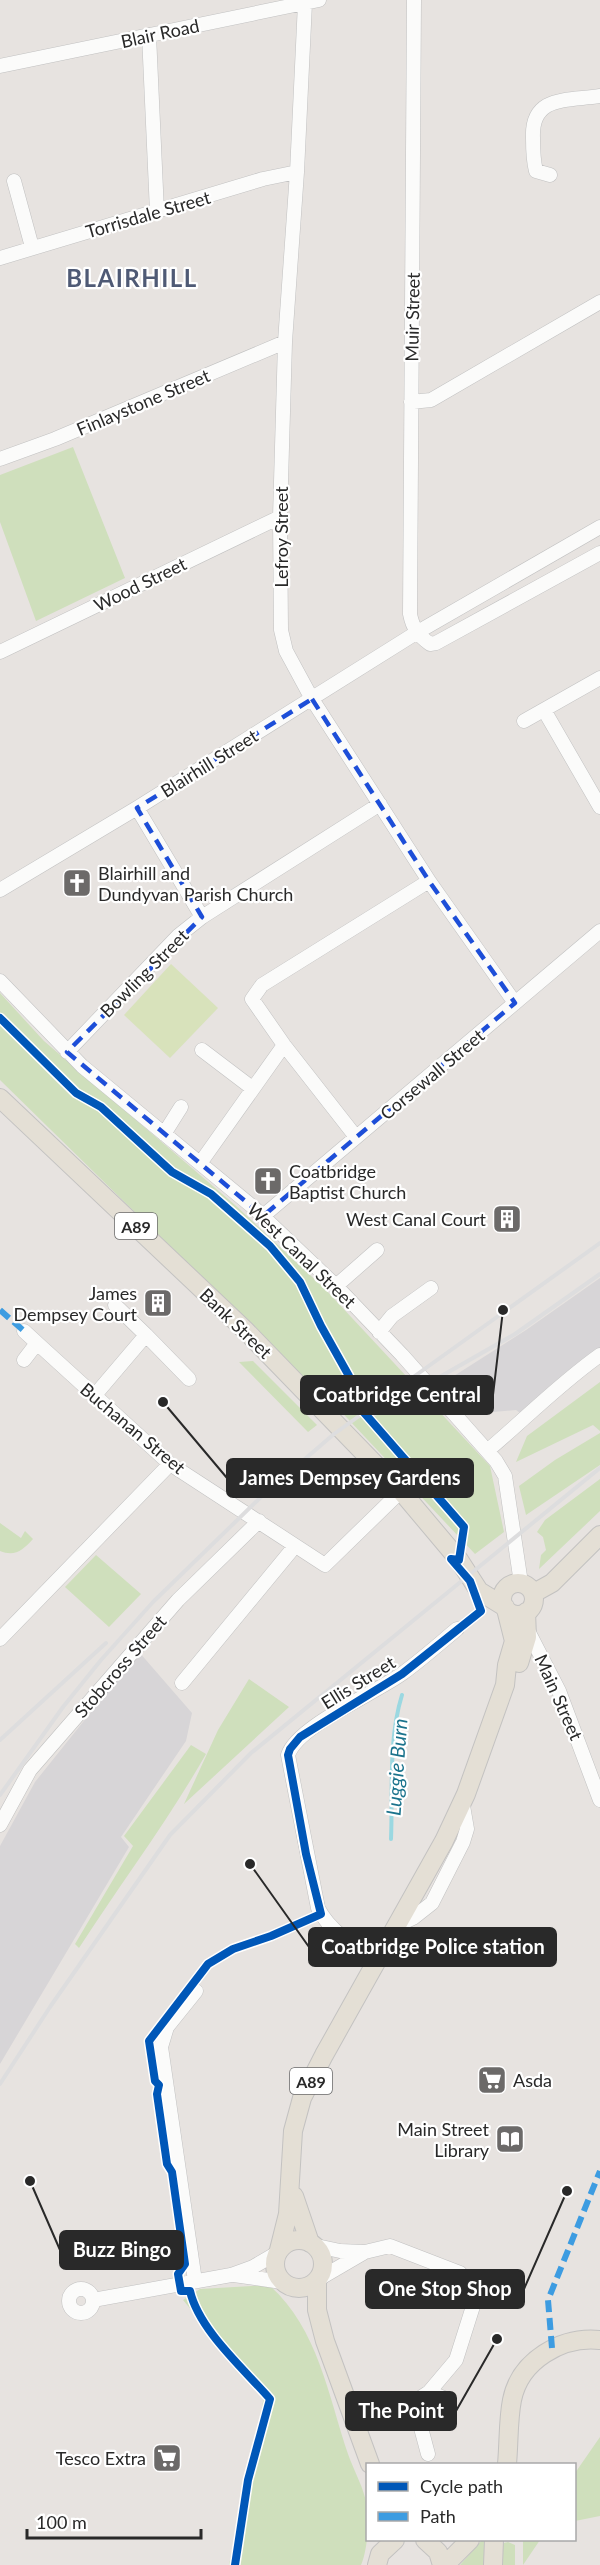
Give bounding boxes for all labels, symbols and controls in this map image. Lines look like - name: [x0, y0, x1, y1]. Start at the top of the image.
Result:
- street label: Blair Road: [119, 14, 201, 52]
- street label: Torrisdale Street: [83, 186, 213, 242]
- district label: BLAIRHILL: [66, 263, 198, 292]
- street label: Muir Street: [400, 272, 424, 362]
- street label: Finlaystone Street: [73, 364, 213, 440]
- street label: Lefroy Street: [270, 486, 292, 588]
- street label: Wood Street: [90, 552, 190, 616]
- street label: Blairhill Street: [156, 724, 262, 802]
- place label: Blairhill and Dundyvan Parish Church: [98, 862, 293, 905]
- church icon: Blairhill and Dundyvan Parish Church: [61, 867, 93, 899]
- street label: Bowling Street: [95, 924, 193, 1022]
- street label: Corsewall Street: [375, 1024, 489, 1124]
- place label: Coatbridge Baptist Church: [289, 1160, 406, 1203]
- church icon: Coatbridge Baptist Church: [252, 1165, 284, 1197]
- street label: West Canal Street: [243, 1198, 361, 1313]
- building icon: West Canal Court: [491, 1203, 523, 1235]
- place label: West Canal Court: [346, 1208, 487, 1230]
- road number: A89: [115, 1213, 157, 1239]
- place label: James Dempsey Court: [13, 1282, 138, 1325]
- street label: Bank Street: [195, 1283, 277, 1363]
- building icon: James Dempsey Court: [142, 1287, 174, 1319]
- callout: Coatbridge Central: [301, 1376, 493, 1414]
- street label: Buchanan Street: [76, 1378, 190, 1479]
- text: Coatbridge Central: [313, 1382, 481, 1406]
- callout: James Dempsey Gardens: [227, 1459, 473, 1497]
- text: James Dempsey Gardens: [239, 1465, 461, 1489]
- street label: Stobcross Street: [70, 1610, 171, 1722]
- street label: Ellis Street: [317, 1650, 399, 1713]
- street label: Main Street: [530, 1651, 588, 1744]
- water label: Luggie Burn: [381, 1717, 411, 1817]
- callout: Coatbridge Police station: [309, 1928, 556, 1966]
- text: Coatbridge Police station: [321, 1934, 545, 1958]
- supermarket icon: Asda: [476, 2064, 508, 2096]
- road number: A89: [290, 2068, 332, 2094]
- place label: Asda: [513, 2069, 552, 2091]
- place label: Main Street Library: [397, 2118, 490, 2161]
- library icon: Main Street Library: [494, 2123, 526, 2155]
- callout: Buzz Bingo: [60, 2231, 183, 2269]
- text: Buzz Bingo: [73, 2237, 171, 2261]
- callout: One Stop Shop: [366, 2270, 524, 2308]
- text: One Stop Shop: [378, 2276, 512, 2300]
- callout: The Point: [346, 2392, 456, 2430]
- text: The Point: [358, 2398, 444, 2422]
- supermarket icon: Tesco Extra: [151, 2442, 183, 2474]
- place label: Tesco Extra: [56, 2447, 146, 2469]
- legend: [366, 2463, 576, 2541]
- text: Cycle path: [420, 2475, 503, 2497]
- scale bar: [27, 2502, 201, 2540]
- text: Path: [420, 2505, 456, 2527]
- text: 100 m: [36, 2511, 87, 2533]

